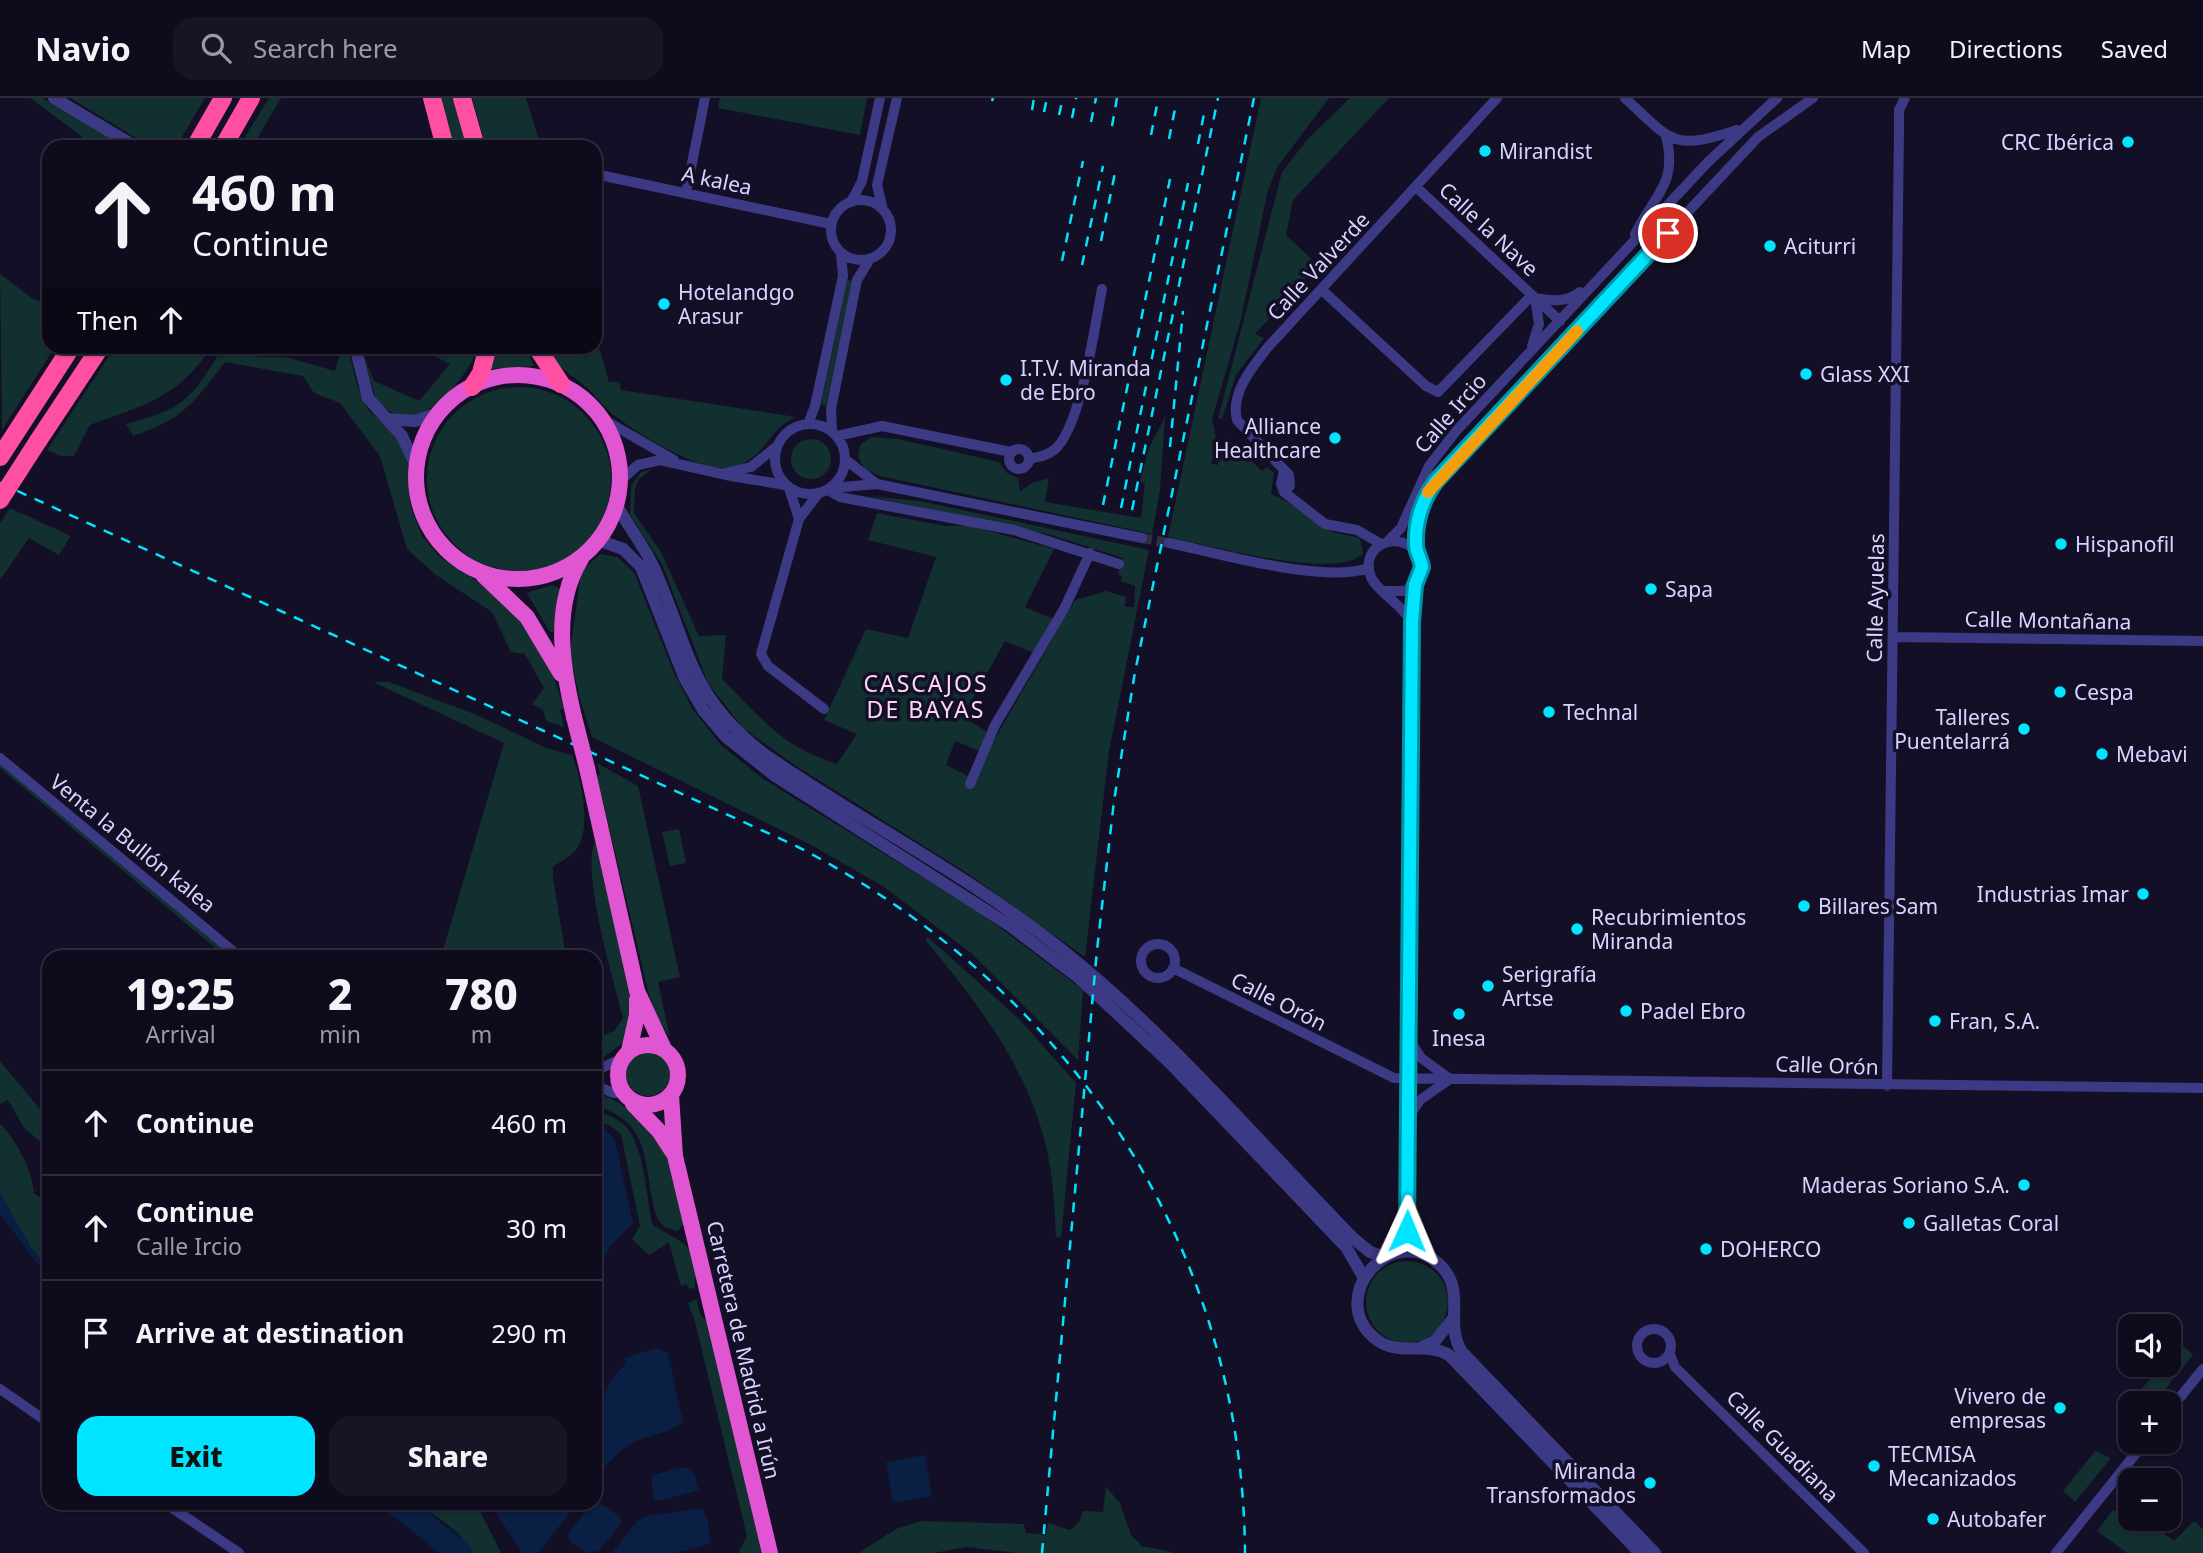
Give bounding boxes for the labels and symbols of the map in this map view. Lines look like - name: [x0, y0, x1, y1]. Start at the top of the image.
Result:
- place label: CRC Ibérica: [2001, 128, 2114, 156]
- marker: CRC Ibérica: [2120, 134, 2136, 150]
- place label: Mirandist: [1499, 137, 1593, 165]
- marker: Mirandist: [1477, 143, 1493, 159]
- street label: A kalea: [679, 159, 755, 201]
- street label: Calle la Nave: [1433, 176, 1545, 282]
- pin: [1638, 203, 1698, 263]
- street label: Calle Valverde: [1261, 206, 1375, 326]
- place label: Aciturri: [1784, 232, 1856, 260]
- marker: Aciturri: [1762, 238, 1778, 254]
- place label: Hotelandgo Arasur: [678, 278, 794, 330]
- marker: Hotelandgo Arasur: [656, 296, 672, 312]
- place label: I.T.V. Miranda de Ebro: [1020, 354, 1151, 406]
- place label: Glass XXI: [1820, 360, 1910, 388]
- marker: Glass XXI: [1798, 366, 1814, 382]
- street label: Calle Ircio: [1408, 367, 1492, 459]
- marker: I.T.V. Miranda de Ebro: [998, 372, 1014, 388]
- place label: Alliance Healthcare: [1214, 412, 1321, 464]
- marker: Alliance Healthcare: [1327, 430, 1343, 446]
- place label: Hispanofil: [2075, 530, 2174, 558]
- street label: Calle Ayuelas: [1860, 533, 1890, 663]
- marker: Hispanofil: [2053, 536, 2069, 552]
- place label: Sapa: [1665, 575, 1713, 603]
- marker: Sapa: [1643, 581, 1659, 597]
- street label: Calle Montañana: [1964, 605, 2132, 635]
- district label: CASCAJOS DE BAYAS: [863, 667, 989, 725]
- place label: Cespa: [2074, 678, 2134, 706]
- marker: Cespa: [2052, 684, 2068, 700]
- place label: Technal: [1563, 698, 1638, 726]
- place label: Talleres Puentelarrá: [1894, 703, 2010, 755]
- marker: Technal: [1541, 704, 1557, 720]
- marker: Talleres Puentelarrá: [2016, 721, 2032, 737]
- place label: Mebavi: [2116, 740, 2188, 768]
- marker: Mebavi: [2094, 746, 2110, 762]
- street label: Venta la Bullón kalea: [44, 768, 222, 918]
- place label: Industrias Imar: [1977, 880, 2129, 908]
- marker: Industrias Imar: [2135, 886, 2151, 902]
- place label: Billares Sam: [1818, 892, 1938, 920]
- marker: Billares Sam: [1796, 898, 1812, 914]
- place label: Recubrimientos Miranda: [1591, 903, 1746, 955]
- marker: Recubrimientos Miranda: [1569, 921, 1585, 937]
- place label: Serigrafía Artse: [1502, 960, 1597, 1012]
- street label: Calle Orón: [1227, 965, 1331, 1037]
- marker: Serigrafía Artse: [1480, 978, 1496, 994]
- place label: Padel Ebro: [1640, 997, 1746, 1025]
- marker: Padel Ebro: [1618, 1003, 1634, 1019]
- marker: Inesa: [1451, 1006, 1467, 1022]
- place label: Fran, S.A.: [1949, 1007, 2040, 1035]
- marker: Fran, S.A.: [1927, 1013, 1943, 1029]
- place label: Inesa: [1432, 1024, 1486, 1052]
- street label: Calle Orón: [1775, 1049, 1879, 1081]
- place label: Maderas Soriano S.A.: [1801, 1171, 2010, 1199]
- marker: Maderas Soriano S.A.: [2016, 1177, 2032, 1193]
- position arrow: [1370, 1194, 1444, 1268]
- place label: Galletas Coral: [1923, 1209, 2059, 1237]
- marker: Galletas Coral: [1901, 1215, 1917, 1231]
- street label: Carretera de Madrid a Irún: [701, 1218, 787, 1482]
- place label: DOHERCO: [1720, 1235, 1821, 1263]
- marker: DOHERCO: [1698, 1241, 1714, 1257]
- place label: Vivero de empresas: [1950, 1382, 2046, 1434]
- street label: Calle Guadiana: [1721, 1384, 1845, 1508]
- marker: Vivero de empresas: [2052, 1400, 2068, 1416]
- place label: TECMISA Mecanizados: [1888, 1440, 2016, 1492]
- place label: Miranda Transformados: [1487, 1457, 1636, 1509]
- marker: TECMISA Mecanizados: [1866, 1458, 1882, 1474]
- marker: Miranda Transformados: [1642, 1475, 1658, 1491]
- place label: Autobafer: [1947, 1505, 2046, 1533]
- marker: Autobafer: [1925, 1511, 1941, 1527]

